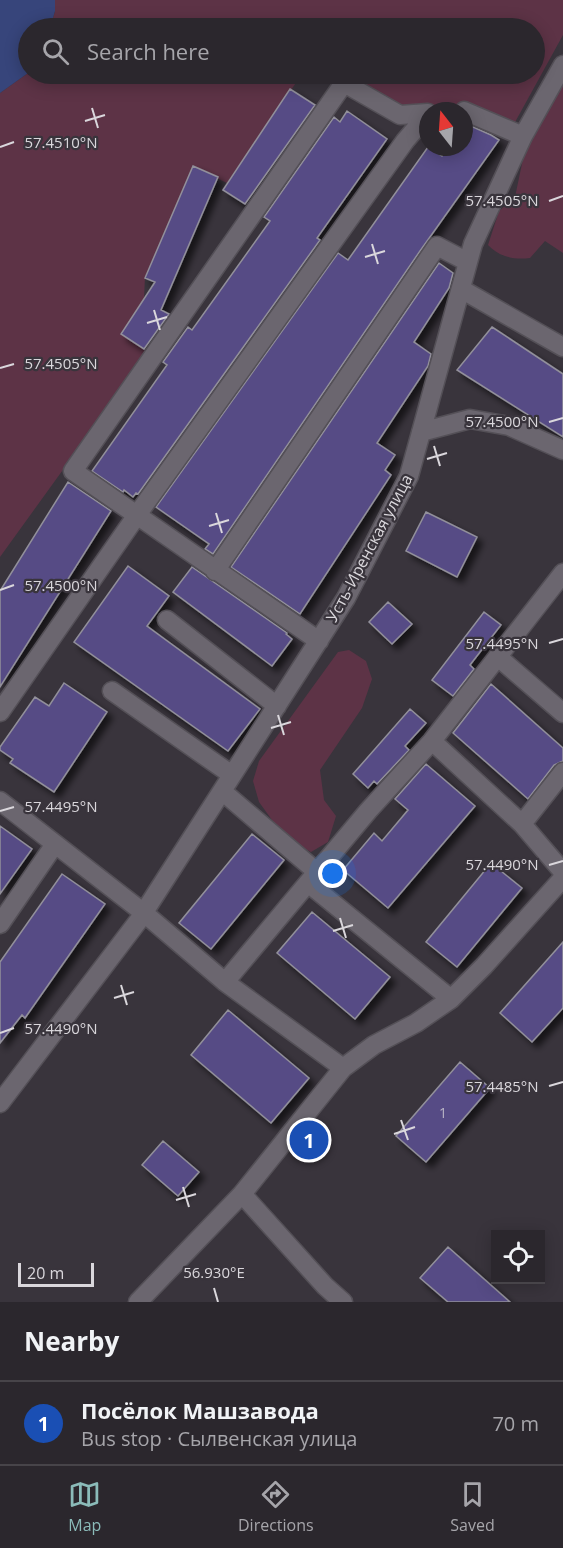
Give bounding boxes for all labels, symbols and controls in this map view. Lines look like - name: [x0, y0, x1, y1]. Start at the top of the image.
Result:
- search box: [18, 18, 545, 84]
- icon: search: [39, 35, 72, 68]
- text: Search here: [87, 36, 210, 66]
- north arrow: [419, 102, 473, 156]
- text: 57.4510°N: [24, 132, 98, 152]
- text: 57.4505°N: [465, 190, 539, 210]
- text: 57.4505°N: [24, 353, 98, 373]
- text: 57.4500°N: [465, 411, 539, 431]
- street label: Усть-Иренская улица: [321, 470, 417, 626]
- text: 57.4500°N: [24, 575, 98, 595]
- text: 57.4495°N: [465, 633, 539, 653]
- text: 57.4495°N: [24, 796, 98, 816]
- text: 57.4490°N: [465, 854, 539, 874]
- your location: [318, 859, 347, 888]
- text: 57.4490°N: [24, 1018, 98, 1038]
- text: 57.4485°N: [465, 1076, 539, 1096]
- house number: 1: [439, 1103, 447, 1122]
- pin: 1: [290, 1118, 328, 1162]
- map controls: [491, 1230, 545, 1284]
- button: locate: [491, 1230, 545, 1284]
- scale bar: [18, 1260, 94, 1288]
- text: 20 m: [27, 1262, 64, 1284]
- text: 56.930°E: [183, 1262, 245, 1282]
- text: Nearby: [24, 1323, 119, 1359]
- text: Посёлок Машзавода: [81, 1395, 319, 1425]
- text: 1: [38, 1410, 49, 1437]
- text: 70 m: [492, 1410, 539, 1437]
- text: Bus stop · Сылвенская улица: [81, 1425, 357, 1452]
- tab: Map: [68, 1478, 101, 1536]
- tab: Directions: [238, 1478, 314, 1536]
- tab: Saved: [450, 1478, 495, 1536]

